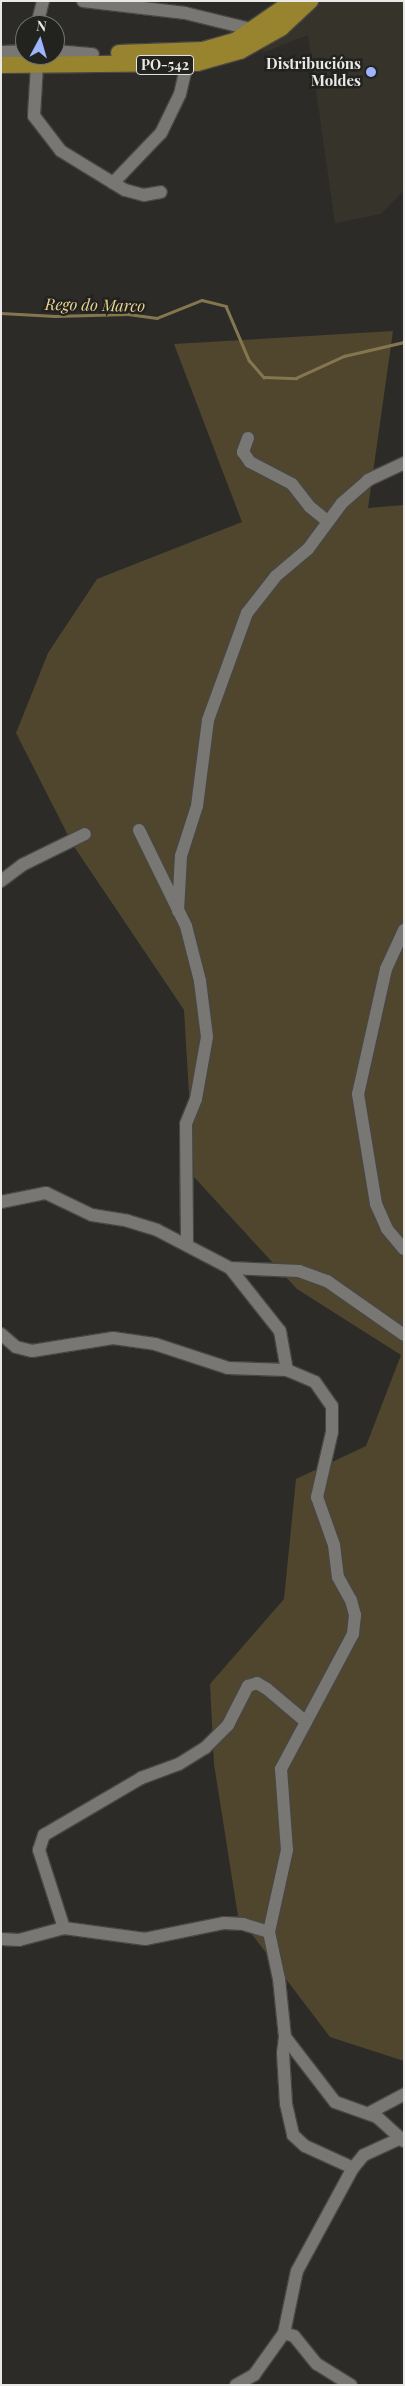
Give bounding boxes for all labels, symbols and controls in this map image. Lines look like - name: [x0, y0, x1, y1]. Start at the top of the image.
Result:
- north arrow: [15, 15, 65, 65]
- text: N: [35, 16, 48, 36]
- road number: PO-542: [135, 54, 195, 76]
- place label: Distribucións Moldes: [266, 54, 361, 89]
- marker: Distribucións Moldes: [365, 66, 377, 78]
- water label: Rego do Marco: [45, 295, 145, 315]

